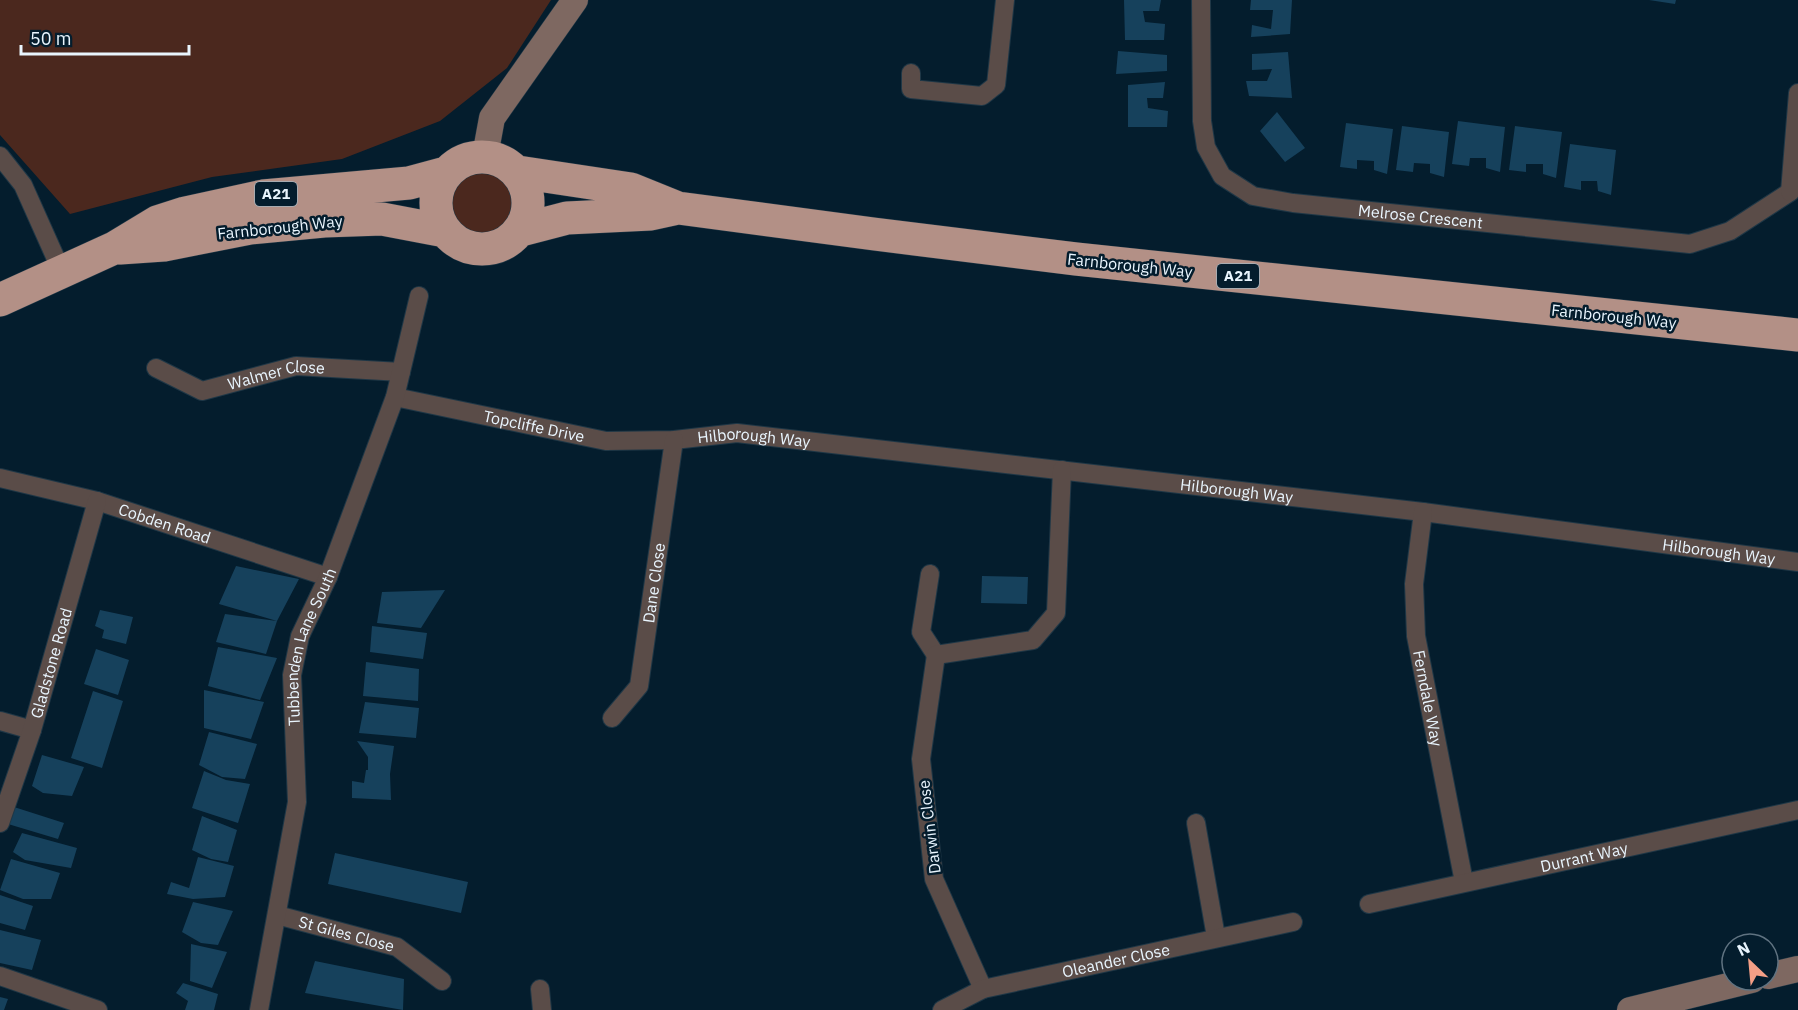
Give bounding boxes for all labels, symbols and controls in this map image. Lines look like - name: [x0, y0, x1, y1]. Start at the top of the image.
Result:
- scale bar: [21, 18, 189, 56]
- text: 50 m: [30, 27, 72, 50]
- road number: A21: [255, 182, 297, 206]
- street label: Melrose Crescent: [1357, 200, 1484, 233]
- street label: Farnborough Way: [216, 210, 344, 244]
- street label: Farnborough Way: [1066, 248, 1194, 282]
- road number: A21: [1217, 264, 1259, 288]
- street label: Farnborough Way: [1550, 299, 1678, 333]
- street label: Walmer Close: [225, 356, 326, 394]
- street label: Topcliffe Drive: [482, 406, 587, 446]
- street label: Hilborough Way: [696, 423, 812, 451]
- street label: Hilborough Way: [1179, 474, 1294, 507]
- street label: Cobden Road: [116, 499, 213, 548]
- street label: Hilborough Way: [1661, 534, 1777, 569]
- street label: Dane Close: [638, 541, 669, 624]
- street label: Tubbenden Lane South: [282, 565, 340, 726]
- street label: Gladstone Road: [26, 605, 76, 721]
- street label: Ferndale Way: [1409, 648, 1447, 748]
- street label: Darwin Close: [913, 779, 945, 875]
- street label: Durrant Way: [1538, 838, 1630, 876]
- street label: St Giles Close: [296, 911, 397, 956]
- north arrow: [1720, 932, 1780, 992]
- text: N: [1734, 937, 1753, 960]
- street label: Oleander Close: [1060, 939, 1172, 982]

